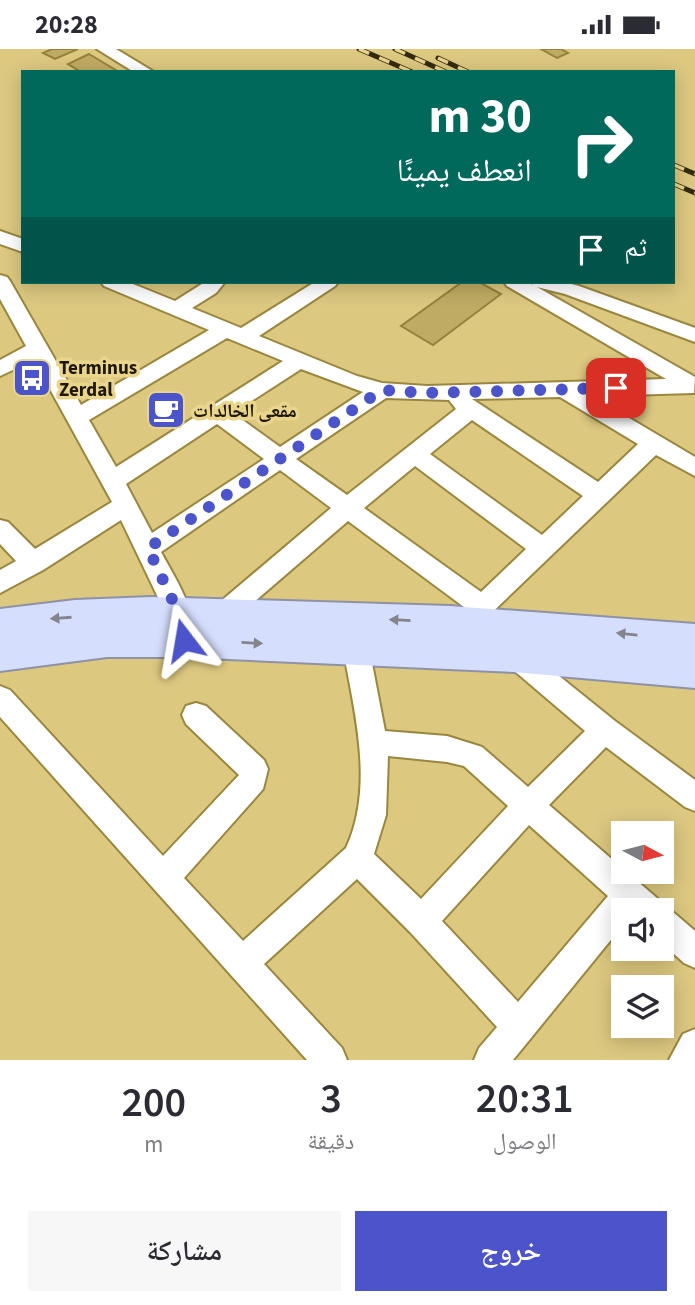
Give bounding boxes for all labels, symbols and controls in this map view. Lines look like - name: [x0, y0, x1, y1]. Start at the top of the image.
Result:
- text: 20:28: [35, 6, 98, 43]
- text: 30 m: [428, 82, 532, 152]
- icon: right: [556, 98, 647, 189]
- text: انعطف يمينًا: [397, 148, 532, 194]
- text: ثم: [624, 229, 647, 266]
- icon: arrive: [572, 231, 610, 269]
- place label: Terminus Zerdal: [59, 355, 137, 404]
- bus stop icon: Terminus Zerdal: [11, 357, 53, 399]
- pin: [586, 358, 646, 418]
- icon: arrive: [597, 369, 635, 407]
- cafe icon: مقعى الخالدات: [145, 389, 187, 431]
- place label: مقعى الخالدات: [193, 398, 297, 425]
- position arrow: [147, 603, 221, 677]
- one-way arrow: [50, 613, 72, 624]
- one-way arrow: [389, 614, 411, 625]
- one-way arrow: [616, 629, 638, 640]
- one-way arrow: [242, 638, 264, 649]
- north arrow: [611, 821, 674, 884]
- map controls: [611, 821, 674, 1038]
- button: sound: [611, 898, 674, 961]
- button: layers: [611, 975, 674, 1038]
- text: 3: [320, 1069, 342, 1129]
- text: 20:31: [476, 1069, 574, 1129]
- text: 200: [122, 1073, 186, 1133]
- text: دقيقة: [308, 1125, 354, 1158]
- text: الوصول: [493, 1125, 557, 1158]
- text: m: [144, 1128, 163, 1161]
- button: مشاركة: [28, 1211, 341, 1291]
- button: خروج: [355, 1211, 667, 1291]

